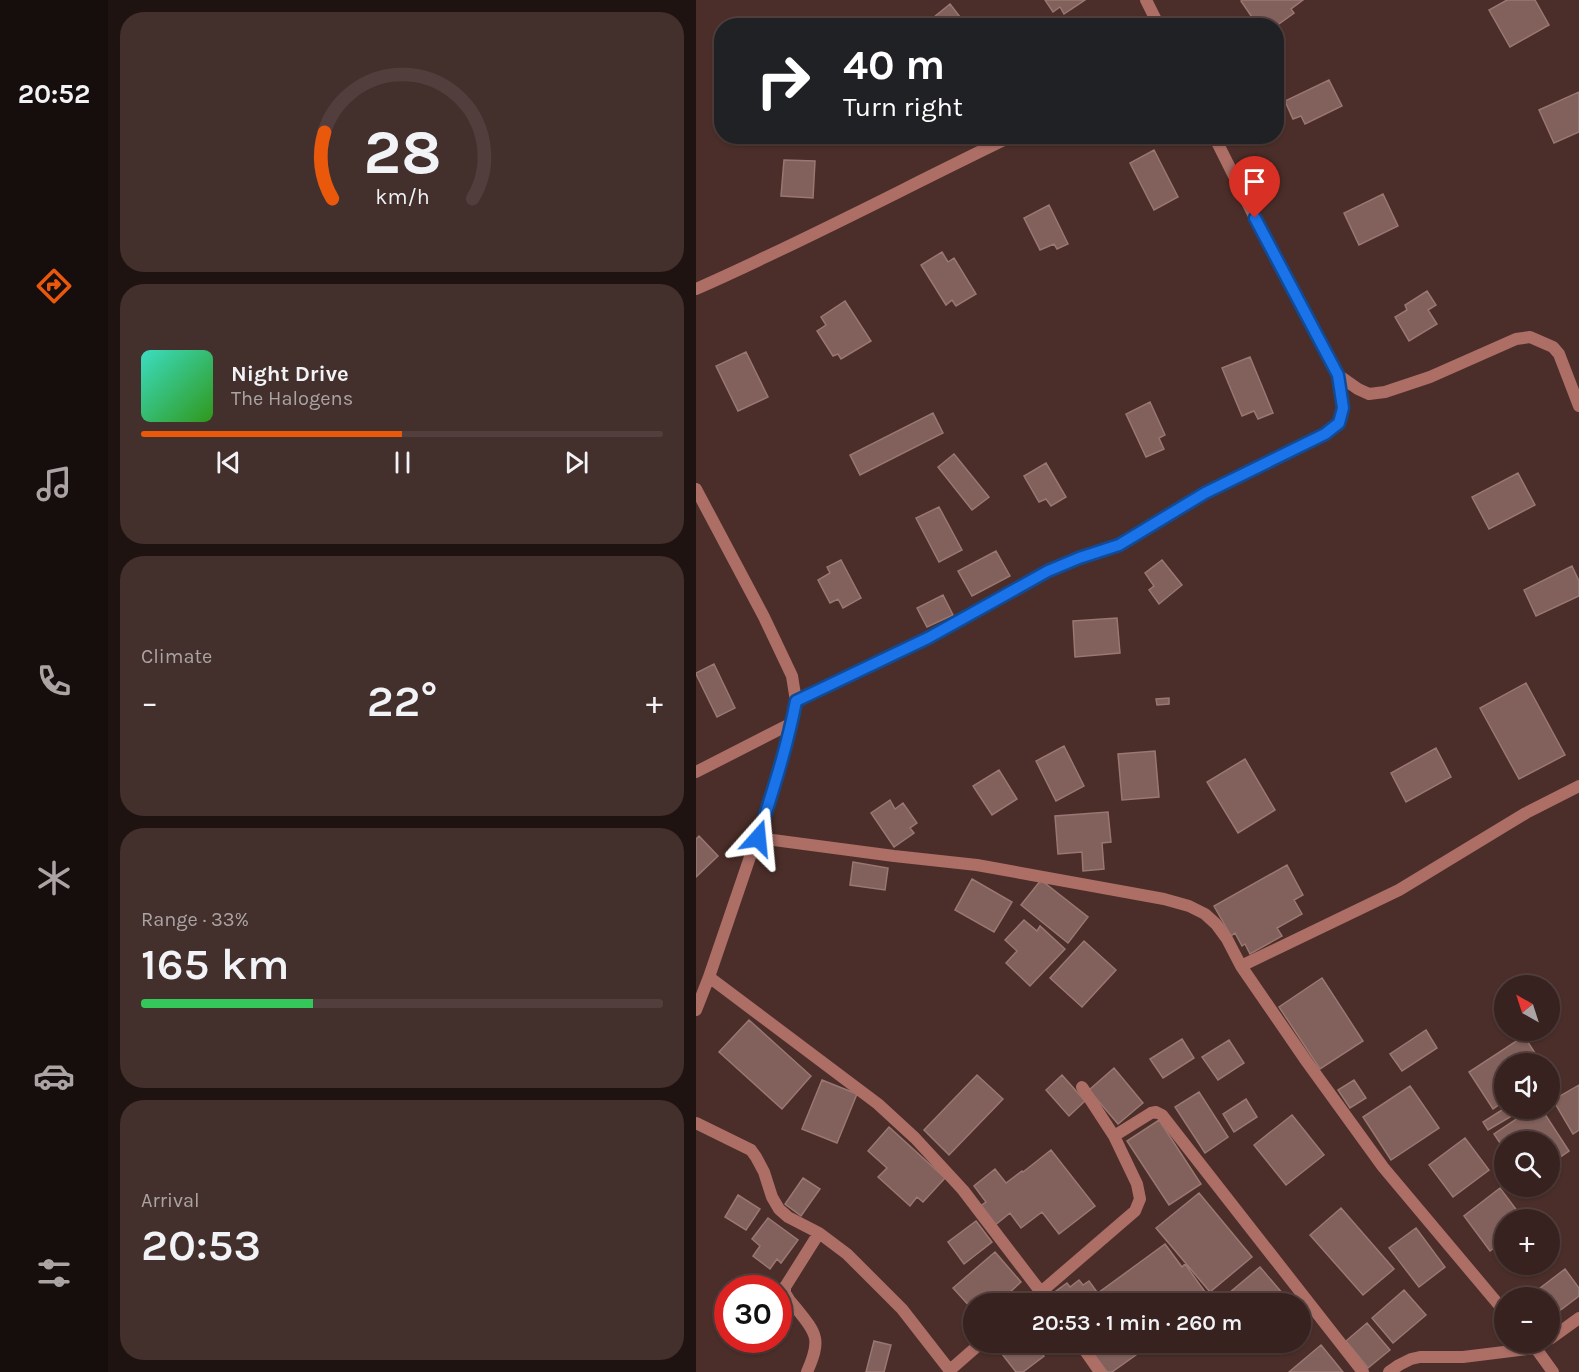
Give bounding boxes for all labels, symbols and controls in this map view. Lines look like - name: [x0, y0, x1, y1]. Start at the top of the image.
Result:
- text: 40 m: [843, 40, 945, 90]
- icon: right: [744, 42, 822, 120]
- text: 20:52: [18, 78, 90, 110]
- text: Turn right: [843, 91, 963, 123]
- text: 28: [363, 116, 441, 189]
- pin: [1229, 156, 1280, 218]
- icon: arrive: [1238, 165, 1271, 198]
- text: km/h: [375, 184, 429, 209]
- icon: directions: [33, 265, 75, 307]
- text: Night Drive: [231, 361, 349, 387]
- text: The Halogens: [231, 387, 353, 410]
- icon: previous: [212, 446, 245, 479]
- icon: pause: [386, 446, 419, 479]
- icon: next: [560, 446, 593, 479]
- icon: music: [33, 463, 75, 505]
- text: Climate: [141, 645, 212, 668]
- icon: phone: [33, 660, 75, 702]
- text: 22°: [367, 675, 437, 727]
- text: −: [141, 683, 158, 721]
- text: +: [646, 683, 663, 721]
- position arrow: [726, 806, 790, 870]
- icon: climate: [33, 857, 75, 899]
- text: Range · 33%: [141, 908, 249, 931]
- text: 165 km: [141, 938, 290, 990]
- north arrow: [1494, 975, 1560, 1041]
- map controls: [1494, 975, 1560, 1353]
- button: sound: [1494, 1053, 1560, 1119]
- icon: car: [33, 1055, 75, 1097]
- button: search: [1494, 1131, 1560, 1197]
- text: Arrival: [141, 1189, 200, 1212]
- button: +: [1494, 1209, 1560, 1275]
- text: 20:53: [141, 1219, 261, 1271]
- icon: filters: [33, 1252, 75, 1294]
- speed limit sign: 30: [714, 1275, 792, 1353]
- button: −: [1494, 1287, 1560, 1353]
- text: 20:53 · 1 min · 260 m: [1032, 1310, 1242, 1336]

